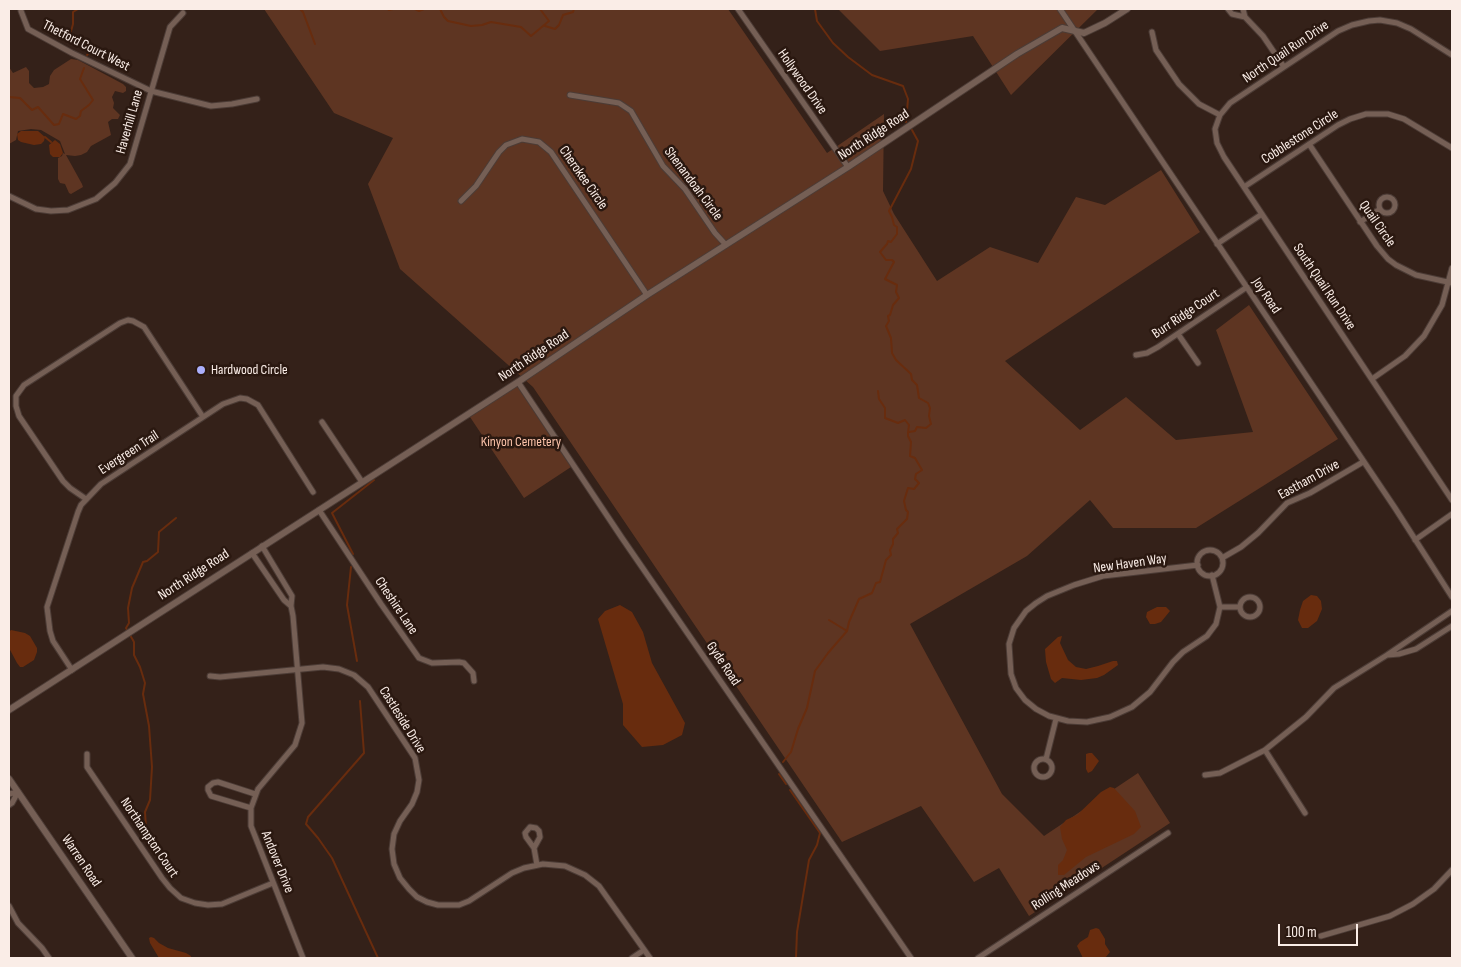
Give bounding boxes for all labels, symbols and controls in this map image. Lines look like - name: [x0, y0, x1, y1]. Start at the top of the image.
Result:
- street label: Thetford Court West: [40, 17, 132, 75]
- street label: North Quail Run Drive: [1240, 17, 1332, 87]
- street label: Hollywood Drive: [773, 46, 831, 118]
- street label: Haverhill Lane: [113, 88, 147, 156]
- street label: North Ridge Road: [835, 106, 913, 164]
- street label: Cobblestone Circle: [1258, 106, 1342, 168]
- street label: Cherokee Circle: [555, 143, 611, 213]
- street label: Shenandoah Circle: [660, 144, 726, 224]
- street label: Quail Circle: [1355, 198, 1399, 250]
- street label: South Quail Run Drive: [1289, 241, 1359, 333]
- street label: Joy Road: [1248, 275, 1284, 317]
- street label: Burr Ridge Court: [1149, 285, 1223, 343]
- street label: North Ridge Road: [496, 326, 572, 386]
- place label: Hardwood Circle: [211, 362, 288, 378]
- marker: Hardwood Circle: [195, 364, 207, 376]
- street label: Evergreen Trail: [96, 427, 162, 479]
- park label: Kinyon Cemetery: [481, 434, 561, 450]
- street label: Eastham Drive: [1276, 456, 1342, 504]
- street label: North Ridge Road: [155, 546, 233, 604]
- street label: New Haven Way: [1092, 551, 1168, 577]
- street label: Cheshire Lane: [371, 574, 421, 638]
- street label: Gyde Road: [702, 639, 744, 689]
- street label: Castleside Drive: [375, 684, 429, 756]
- street label: Northampton Court: [116, 795, 182, 881]
- street label: Andover Drive: [257, 829, 297, 895]
- street label: Warren Road: [58, 832, 104, 890]
- street label: Rolling Meadows: [1029, 858, 1103, 914]
- scale bar: [1281, 914, 1361, 946]
- text: 100 m: [1286, 923, 1317, 942]

